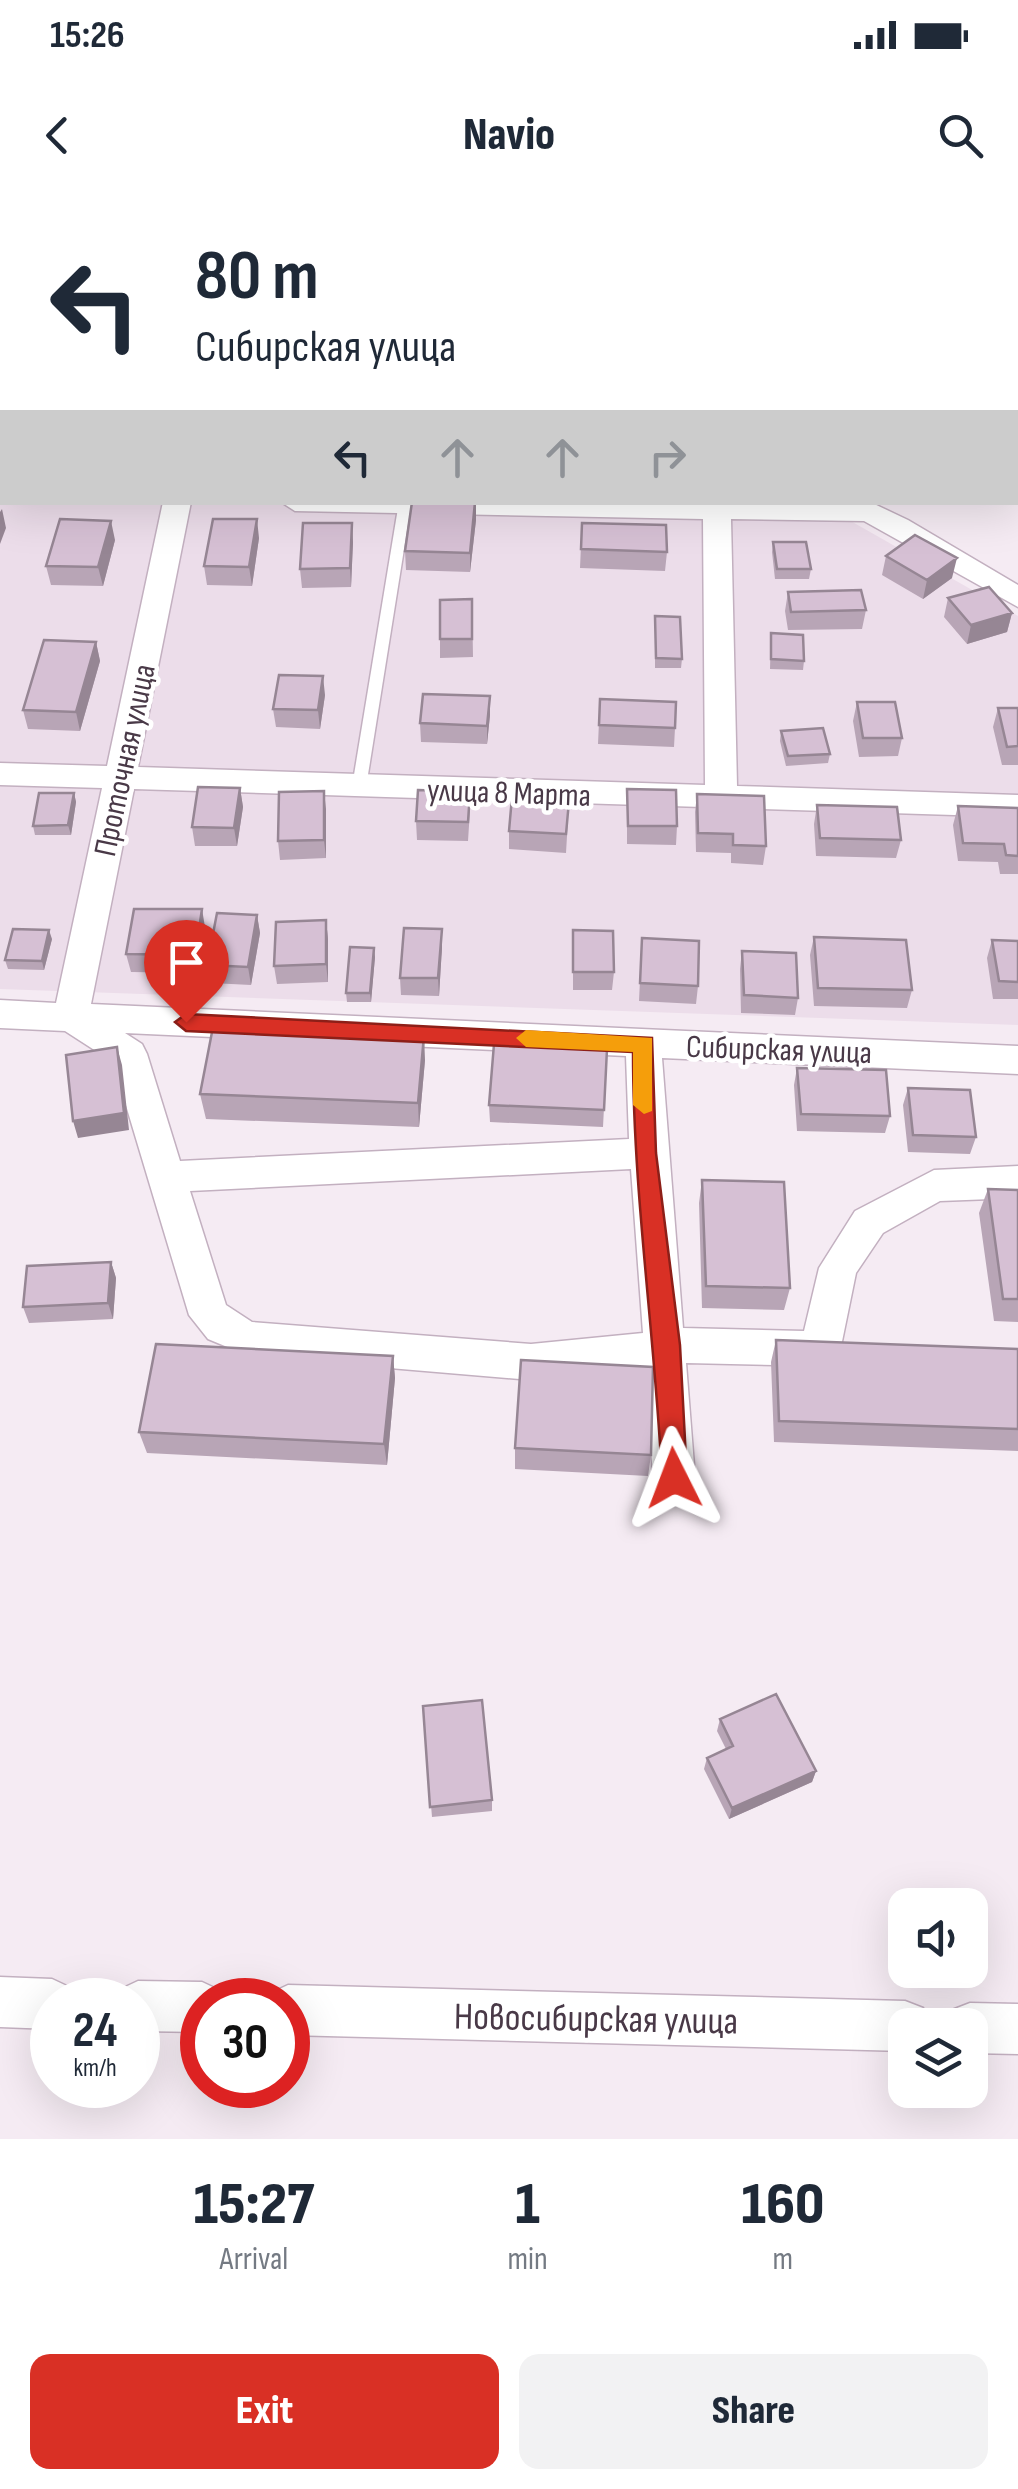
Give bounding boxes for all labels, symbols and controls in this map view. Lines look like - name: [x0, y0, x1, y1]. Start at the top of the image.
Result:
- text: 15:26: [50, 13, 125, 58]
- icon: back: [30, 108, 85, 163]
- text: Navio: [463, 108, 555, 163]
- icon: search: [933, 108, 988, 163]
- text: 80 m: [195, 235, 319, 319]
- icon: left: [30, 240, 160, 370]
- text: Сибирская улица: [195, 320, 456, 375]
- icon: left: [325, 430, 380, 485]
- icon: ahead: [430, 430, 485, 485]
- icon: ahead: [535, 430, 590, 485]
- icon: right: [640, 430, 695, 485]
- street label: Проточная улица: [86, 661, 165, 860]
- street label: улица 8 Марта: [426, 771, 592, 816]
- pin: [144, 920, 229, 1023]
- icon: arrive: [159, 935, 214, 990]
- street label: Сибирская улица: [685, 1028, 872, 1073]
- position arrow: [622, 1426, 726, 1530]
- map controls: [888, 1888, 988, 2108]
- button: sound: [888, 1888, 988, 1988]
- speed limit sign: 30: [180, 1978, 310, 2108]
- street label: Новосибирская улица: [453, 1995, 738, 2044]
- text: 24: [73, 2001, 117, 2061]
- button: layers: [888, 2008, 988, 2108]
- text: km/h: [73, 2053, 117, 2084]
- text: 15:27: [194, 2169, 314, 2241]
- text: 1: [515, 2169, 540, 2241]
- text: 160: [741, 2169, 824, 2241]
- text: Arrival: [219, 2240, 288, 2279]
- text: min: [508, 2240, 548, 2279]
- text: m: [773, 2240, 793, 2279]
- button: Exit: [30, 2354, 499, 2469]
- button: Share: [519, 2354, 988, 2469]

